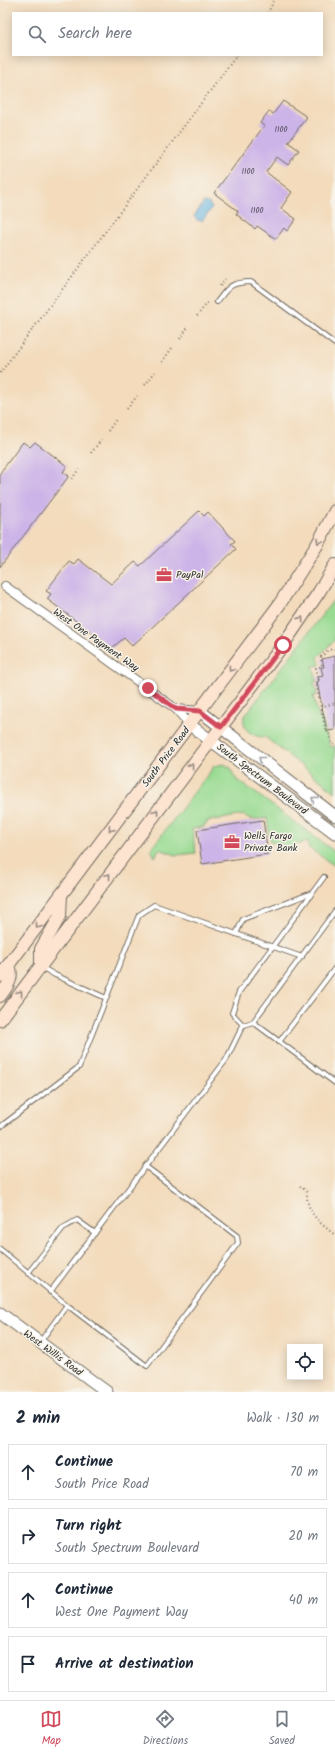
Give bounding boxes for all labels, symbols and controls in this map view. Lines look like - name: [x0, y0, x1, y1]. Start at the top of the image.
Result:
- search box: [12, 12, 323, 56]
- text: Search here: [58, 22, 132, 46]
- icon: search: [26, 23, 48, 45]
- house number: 1100: [274, 123, 288, 136]
- house number: 1100: [241, 165, 255, 178]
- house number: 1100: [250, 204, 264, 217]
- one-way arrow: [317, 536, 324, 544]
- office icon: PayPal: [155, 566, 173, 584]
- place label: PayPal: [176, 567, 204, 583]
- street label: West One Payment Way: [50, 604, 143, 676]
- one-way arrow: [296, 616, 304, 623]
- route start: [274, 636, 292, 654]
- one-way arrow: [228, 665, 236, 672]
- route end: [139, 679, 157, 697]
- street label: South Price Road: [138, 723, 195, 791]
- street label: South Spectrum Boulevard: [213, 739, 312, 819]
- one-way arrow: [259, 756, 266, 763]
- one-way arrow: [186, 764, 193, 771]
- one-way arrow: [311, 797, 318, 804]
- one-way arrow: [152, 810, 159, 817]
- one-way arrow: [109, 825, 116, 832]
- place label: Wells Fargo Private Bank: [244, 828, 298, 856]
- office icon: Wells Fargo Private Bank: [223, 833, 241, 851]
- one-way arrow: [103, 874, 110, 881]
- one-way arrow: [35, 922, 42, 929]
- one-way arrow: [16, 991, 23, 998]
- street label: West Willis Road: [20, 1326, 87, 1381]
- map controls: [287, 1344, 323, 1380]
- button: locate: [287, 1344, 323, 1380]
- text: 2 min: [16, 1405, 60, 1432]
- text: Walk · 130 m: [246, 1408, 319, 1429]
- text: Continue: [55, 1450, 113, 1474]
- icon: ahead: [17, 1461, 39, 1483]
- text: 70 m: [290, 1462, 318, 1483]
- text: South Price Road: [55, 1474, 149, 1495]
- text: Turn right: [55, 1514, 122, 1538]
- icon: right: [17, 1525, 39, 1547]
- text: 20 m: [288, 1526, 318, 1547]
- text: South Spectrum Boulevard: [55, 1538, 199, 1559]
- text: Continue: [55, 1578, 113, 1602]
- icon: ahead: [17, 1589, 39, 1611]
- text: 40 m: [289, 1590, 318, 1611]
- text: West One Payment Way: [55, 1602, 188, 1623]
- text: Arrive at destination: [55, 1652, 194, 1676]
- icon: arrive: [17, 1653, 39, 1675]
- tab: Map: [40, 1708, 62, 1750]
- tab: Directions: [143, 1708, 188, 1750]
- tab: Saved: [269, 1708, 295, 1750]

